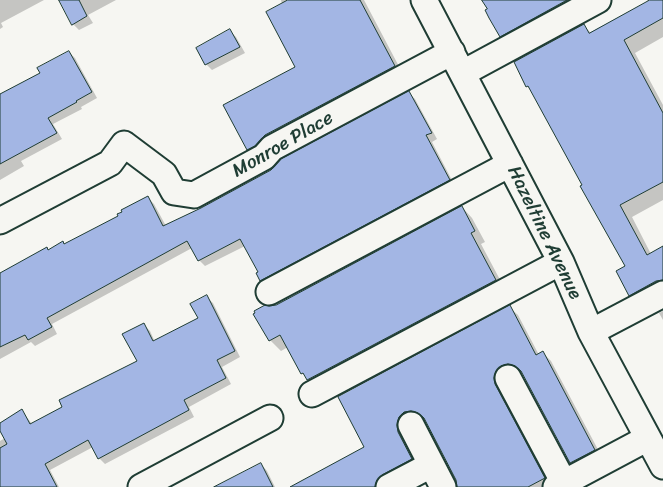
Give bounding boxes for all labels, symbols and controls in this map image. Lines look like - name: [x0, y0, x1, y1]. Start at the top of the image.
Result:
- street label: Monroe Place: [229, 107, 337, 183]
- street label: Hazeltine Avenue: [502, 163, 586, 303]

